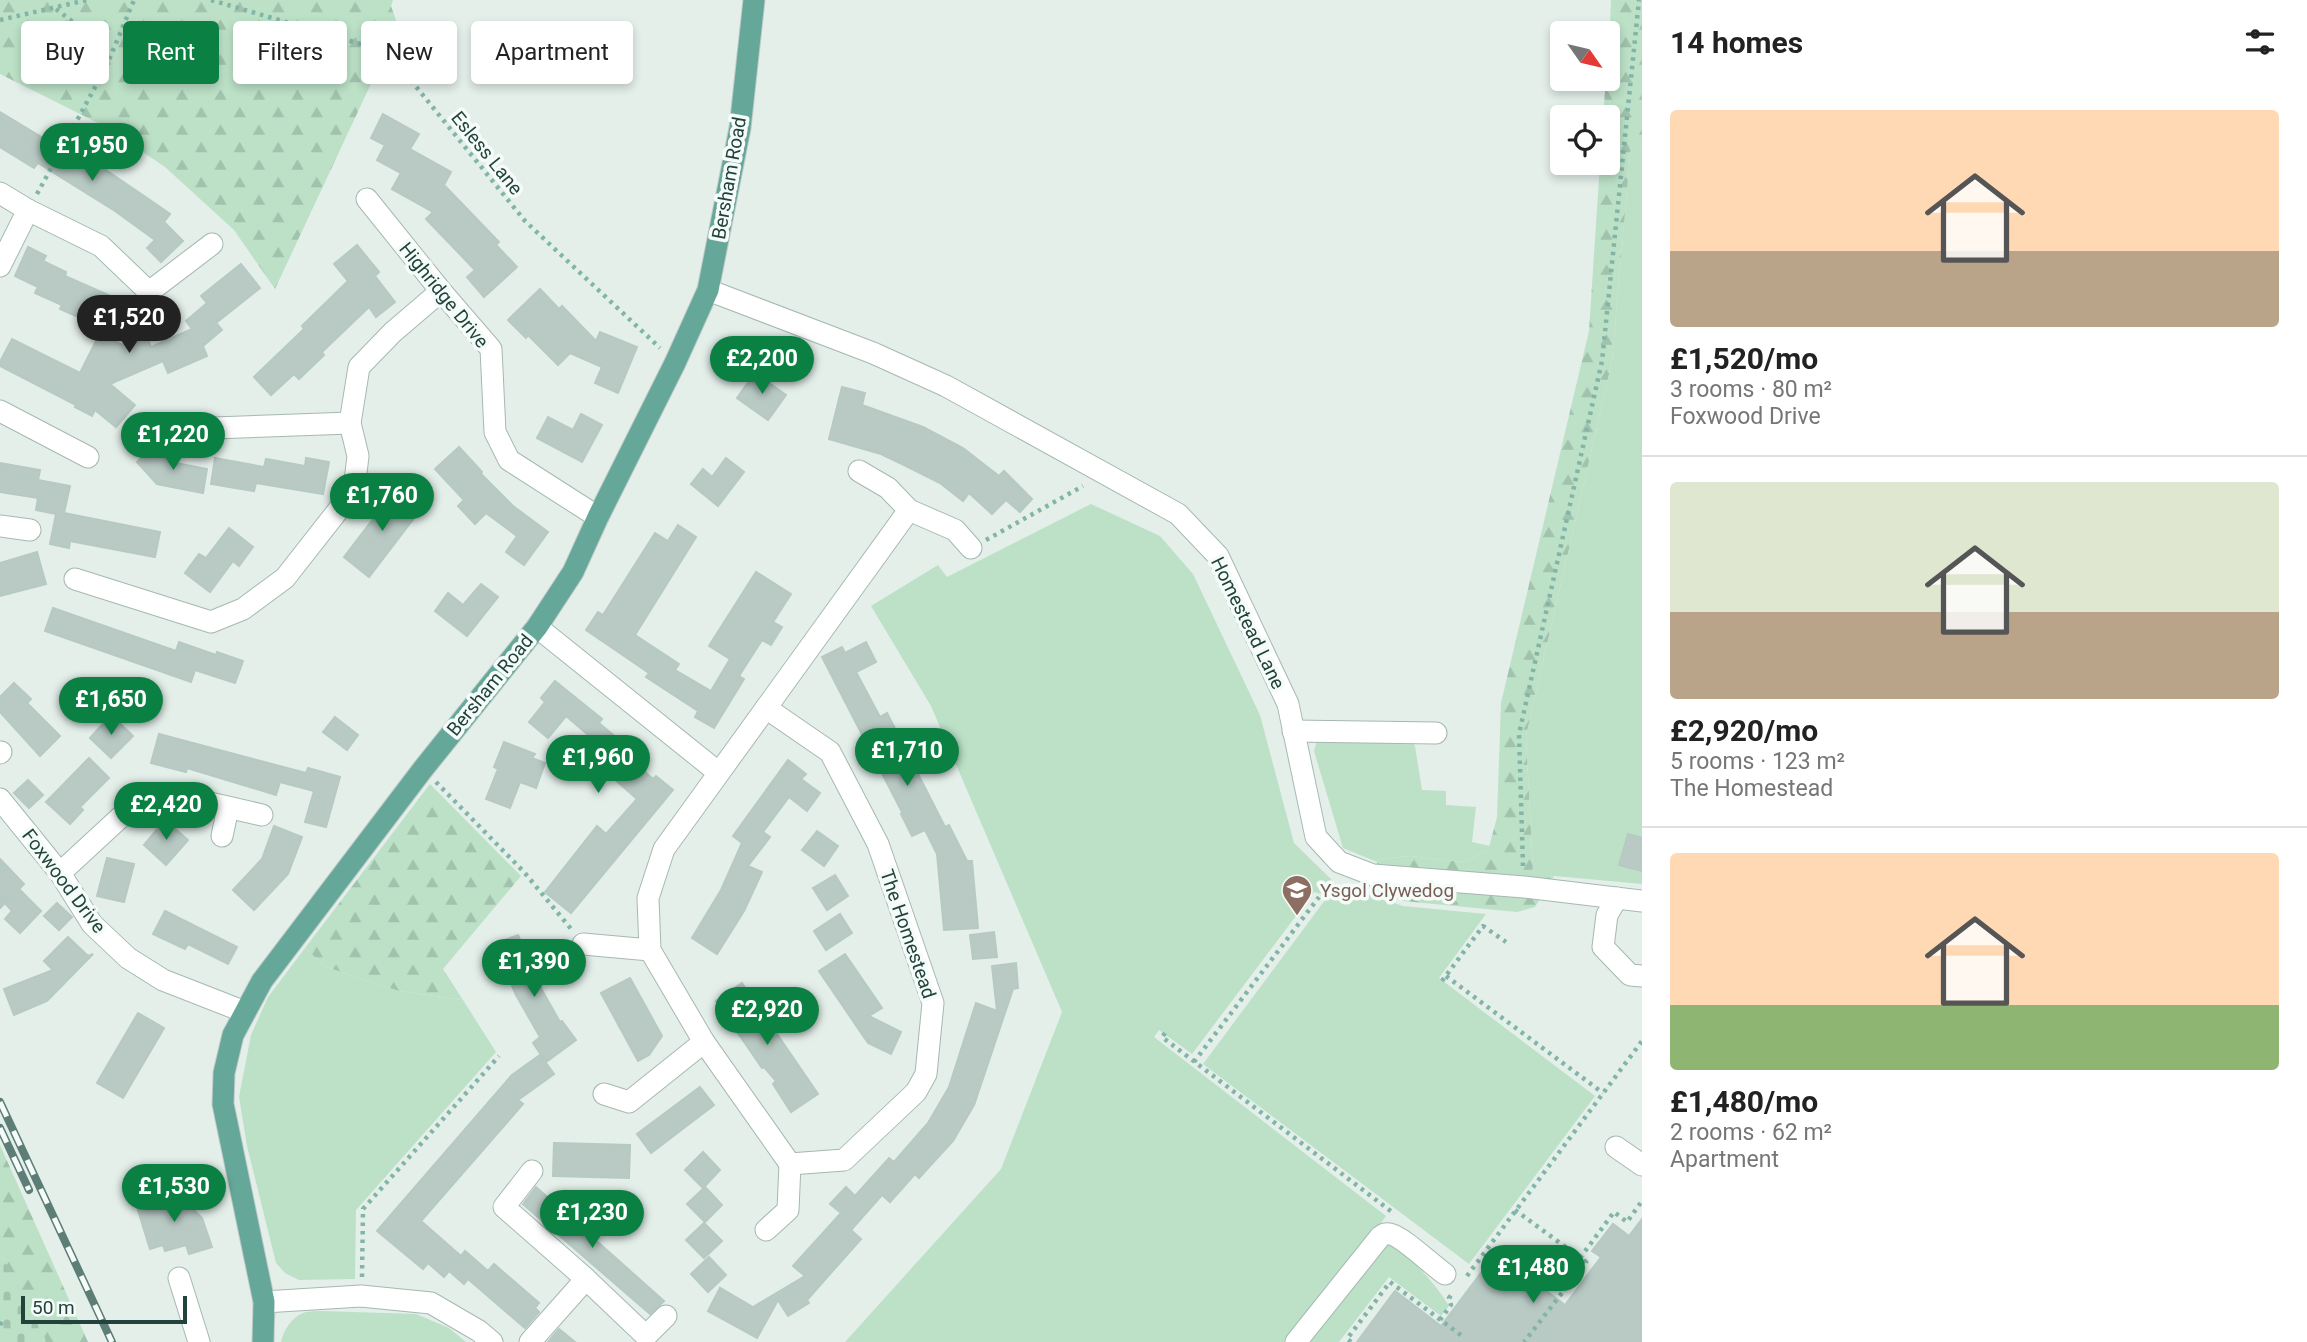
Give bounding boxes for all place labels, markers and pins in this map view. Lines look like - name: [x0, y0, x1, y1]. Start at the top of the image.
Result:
- pin: £1,950: [35, 124, 149, 183]
- pin: £1,520: [72, 296, 186, 355]
- pin: £2,200: [705, 336, 819, 396]
- pin: £1,220: [116, 412, 230, 472]
- pin: £1,760: [325, 474, 439, 533]
- pin: £1,650: [54, 678, 168, 737]
- pin: £1,710: [850, 728, 964, 788]
- pin: £1,960: [541, 736, 655, 795]
- pin: £2,420: [109, 782, 223, 842]
- school or university icon: Ysgol Clywedog: [1280, 873, 1314, 917]
- place label: Ysgol Clywedog: [1320, 879, 1454, 902]
- pin: £1,390: [477, 940, 591, 999]
- pin: £2,920: [710, 988, 824, 1047]
- pin: £1,530: [117, 1164, 231, 1224]
- pin: £1,230: [535, 1190, 649, 1250]
- pin: £1,480: [1476, 1246, 1590, 1305]

